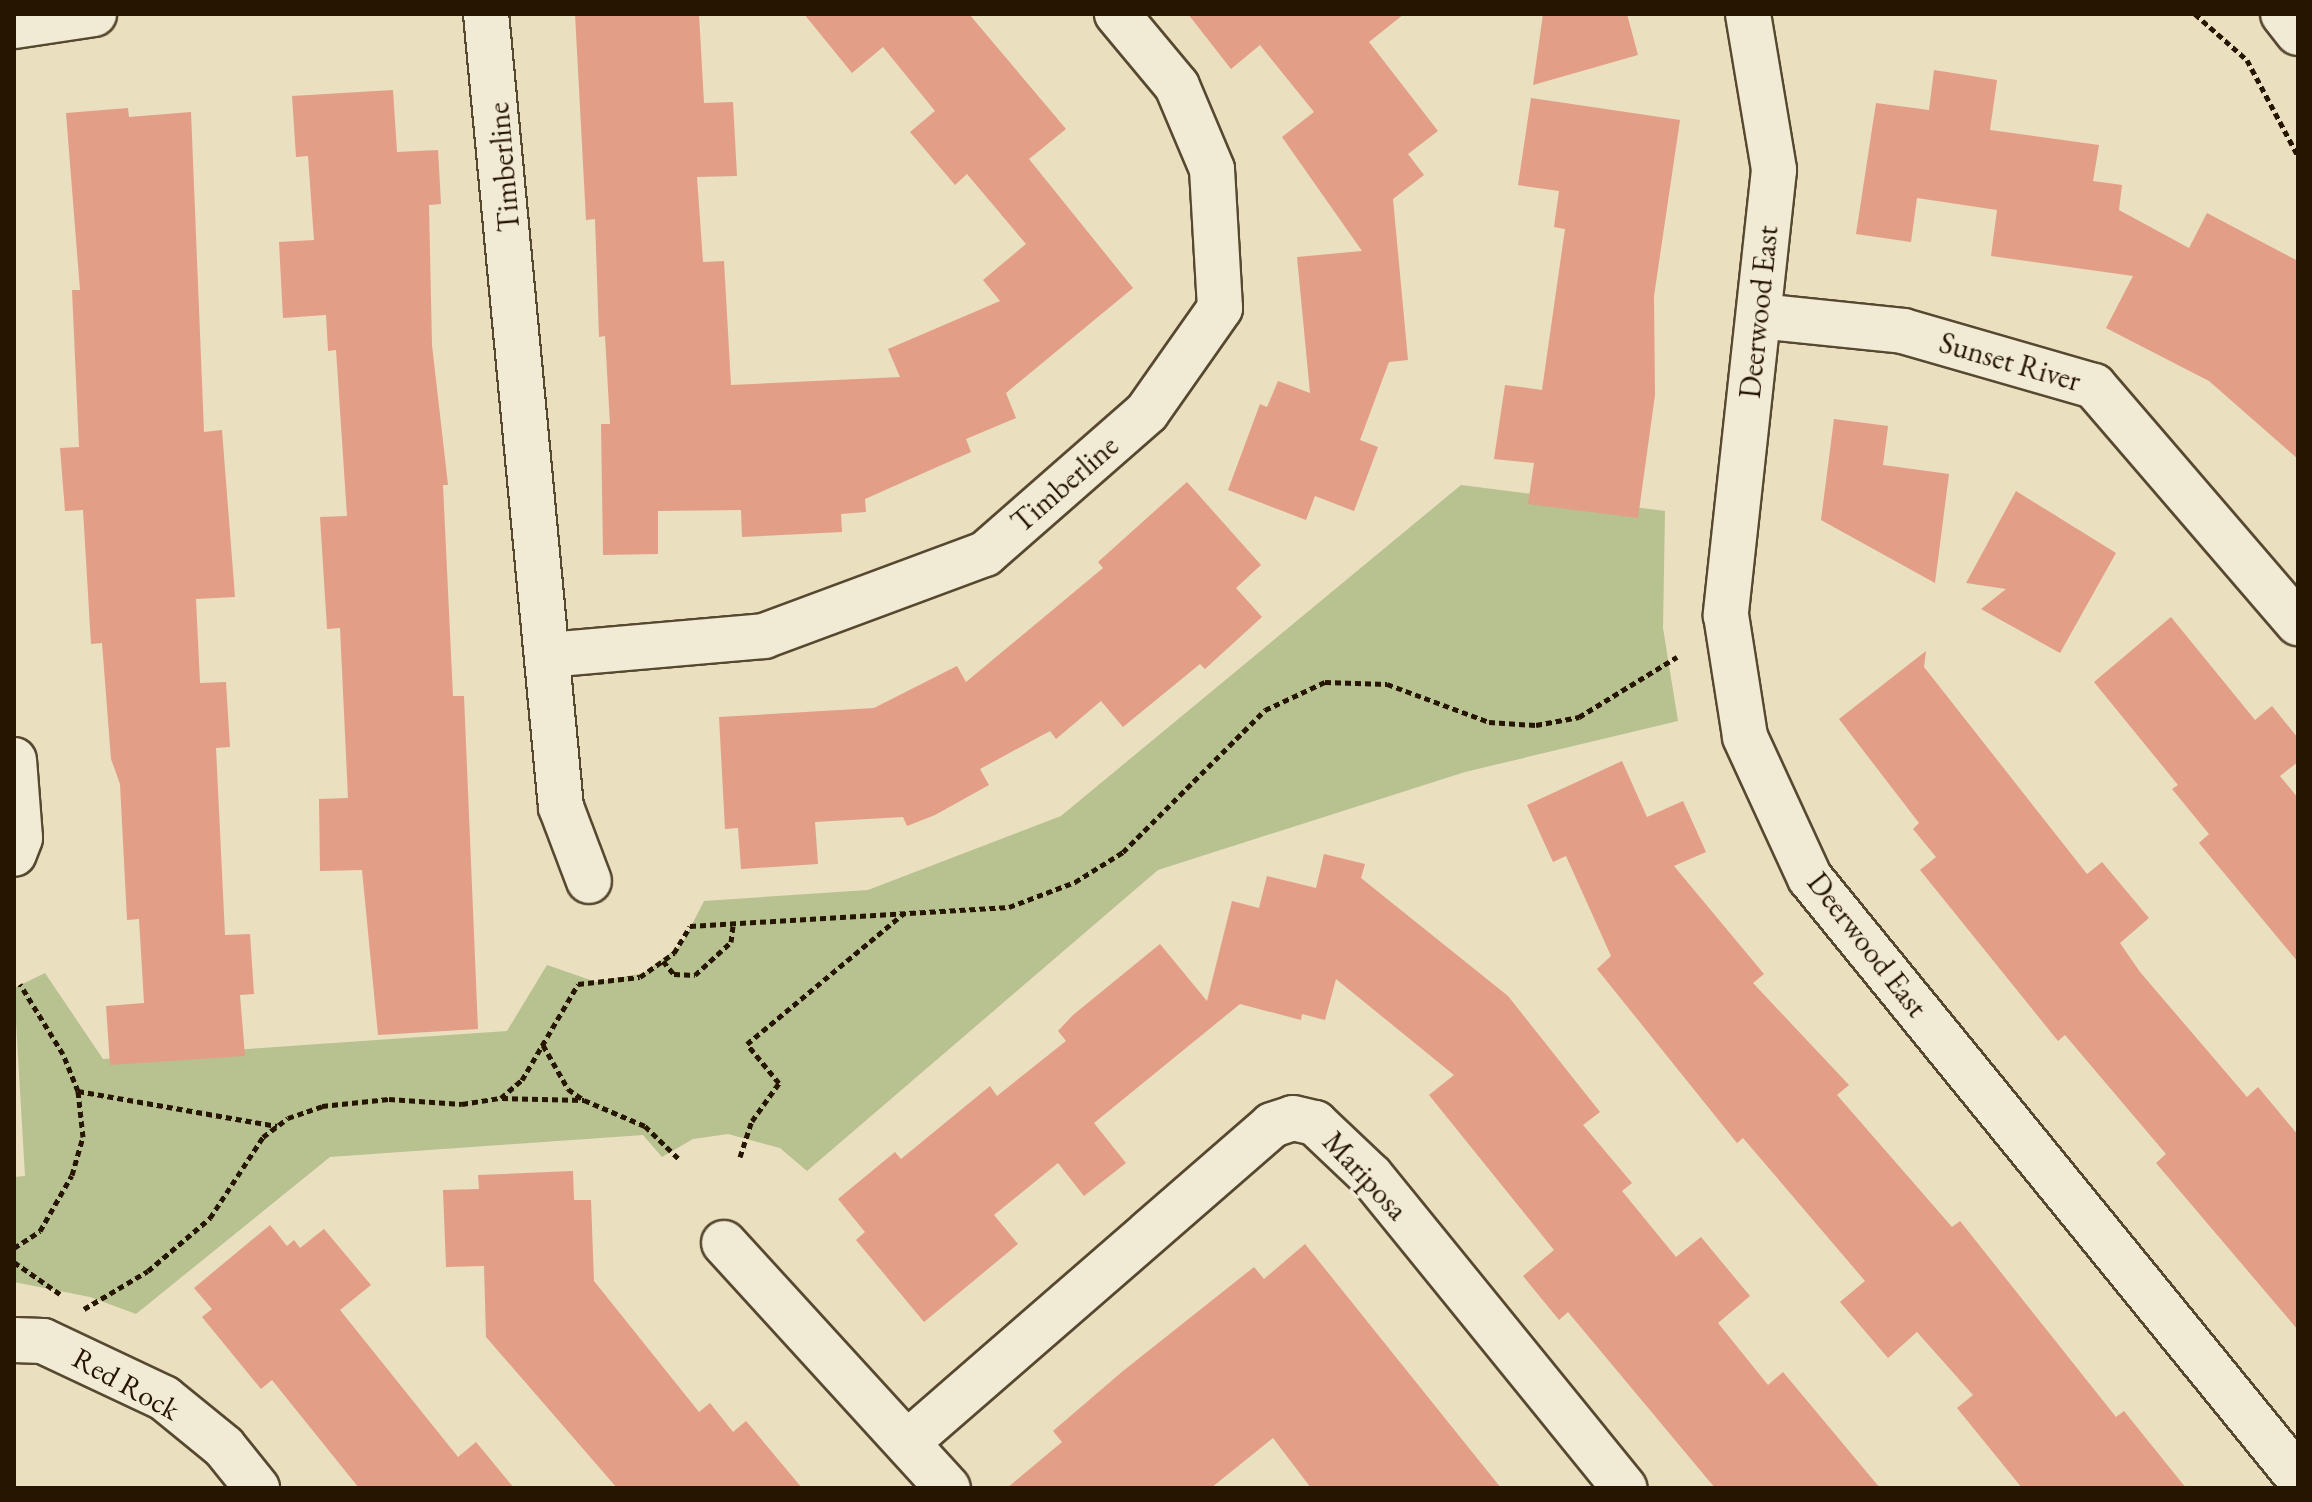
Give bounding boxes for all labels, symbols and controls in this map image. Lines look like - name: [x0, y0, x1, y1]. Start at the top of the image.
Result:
- street label: Timberline: [480, 101, 528, 233]
- street label: Deerwood East: [1732, 224, 1786, 400]
- street label: Sunset River: [1935, 325, 2085, 399]
- street label: Timberline: [1004, 428, 1126, 540]
- street label: Deerwood East: [1799, 865, 1935, 1025]
- street label: Mariposa: [1315, 1124, 1415, 1228]
- street label: Red Rock: [66, 1340, 186, 1428]

